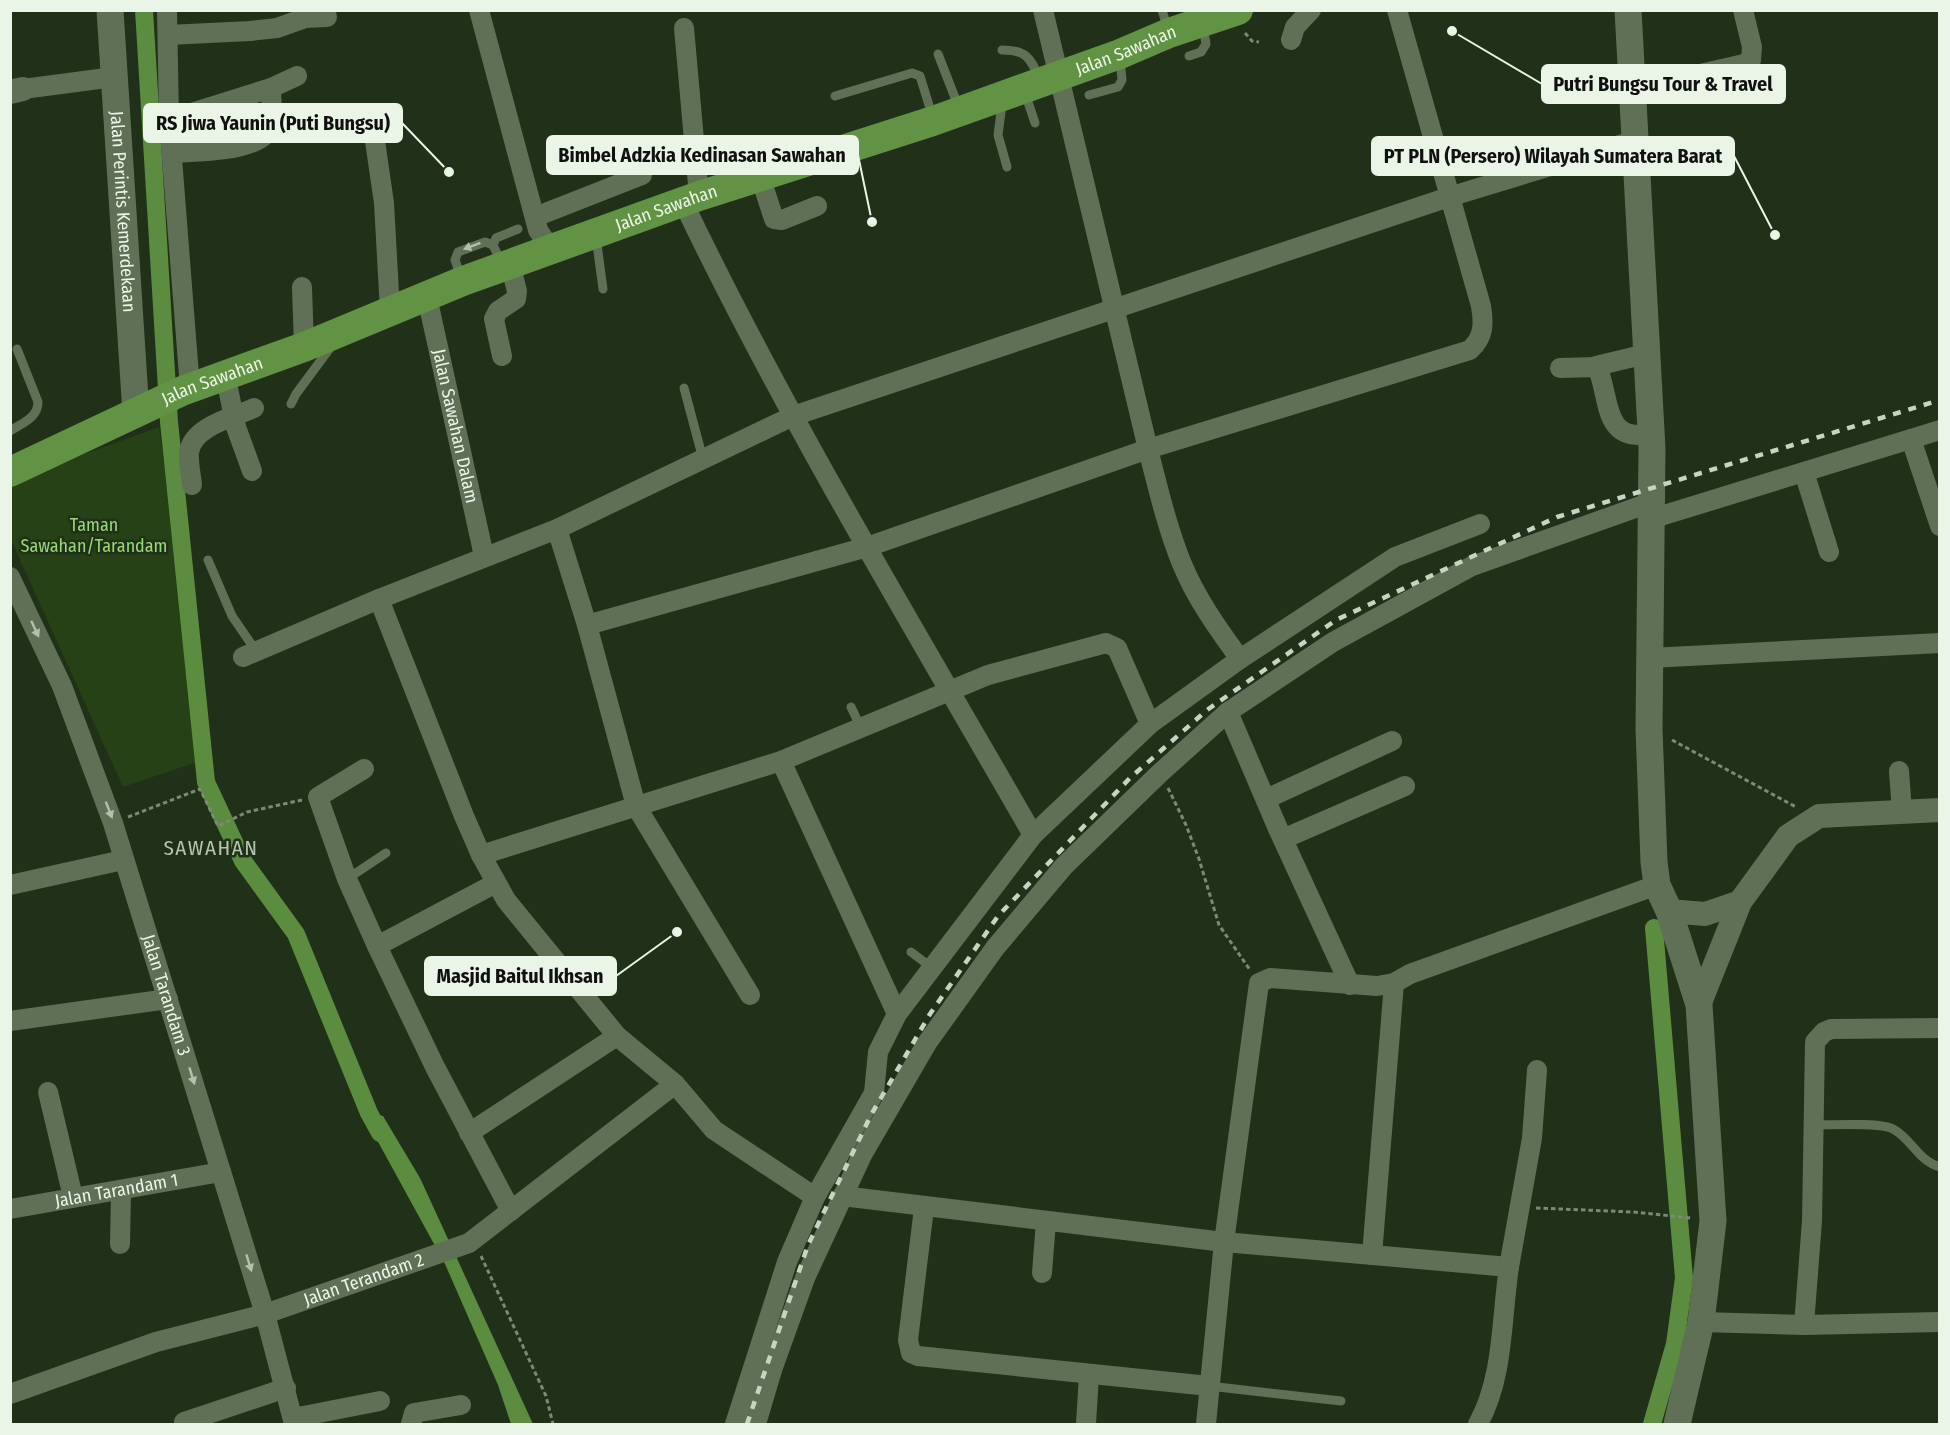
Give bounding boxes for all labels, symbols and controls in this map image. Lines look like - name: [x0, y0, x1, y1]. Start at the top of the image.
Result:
- street label: Jalan Sawahan: [1073, 20, 1179, 80]
- callout: Putri Bungsu Tour & Travel: [1542, 65, 1785, 103]
- text: Putri Bungsu Tour & Travel: [1553, 72, 1773, 96]
- callout: RS Jiwa Yaunin (Puti Bungsu): [144, 104, 402, 142]
- street label: Jalan Perintis Kemerdekaan: [106, 110, 140, 313]
- text: RS Jiwa Yaunin (Puti Bungsu): [156, 111, 390, 135]
- callout: Bimbel Adzkia Kedinasan Sawahan: [547, 136, 858, 174]
- callout: PT PLN (Persero) Wilayah Sumatera Barat: [1372, 137, 1734, 175]
- text: Bimbel Adzkia Kedinasan Sawahan: [558, 143, 846, 167]
- text: PT PLN (Persero) Wilayah Sumatera Barat: [1384, 144, 1723, 168]
- street label: Jalan Sawahan: [612, 180, 720, 236]
- one-way arrow: [463, 242, 481, 252]
- street label: Jalan Sawahan Dalam: [428, 347, 483, 505]
- street label: Jalan Sawahan: [158, 352, 266, 410]
- park label: Taman Sawahan/Tarandam: [21, 514, 167, 557]
- one-way arrow: [31, 621, 40, 638]
- one-way arrow: [104, 801, 114, 819]
- district label: SAWAHAN: [163, 835, 259, 861]
- street label: Jalan Tarandam 3: [137, 932, 195, 1058]
- callout: Masjid Baitul Ikhsan: [425, 957, 616, 995]
- text: Masjid Baitul Ikhsan: [437, 964, 603, 988]
- one-way arrow: [188, 1067, 197, 1085]
- street label: Jalan Tarandam 1: [53, 1169, 180, 1212]
- street label: Jalan Terandam 2: [301, 1249, 427, 1311]
- one-way arrow: [245, 1254, 254, 1272]

